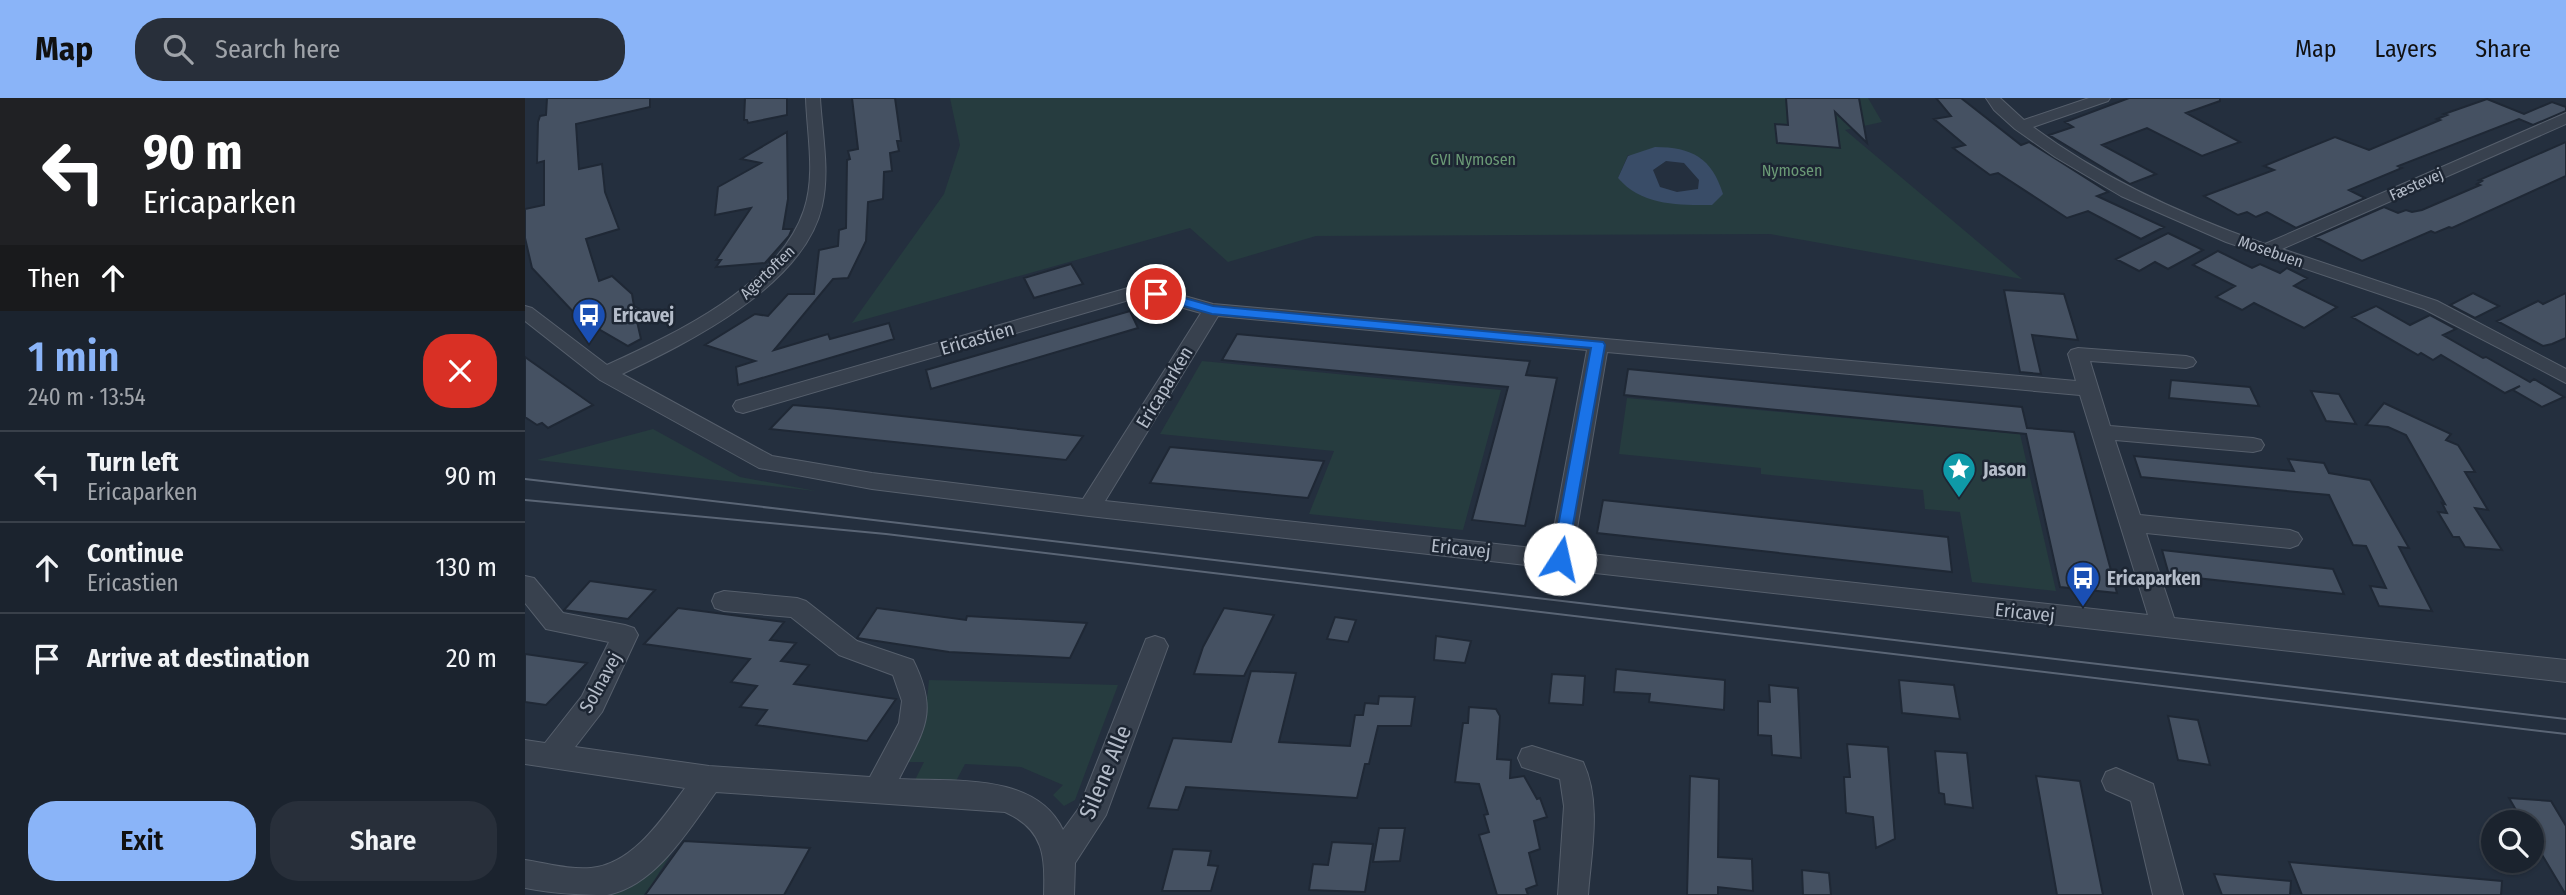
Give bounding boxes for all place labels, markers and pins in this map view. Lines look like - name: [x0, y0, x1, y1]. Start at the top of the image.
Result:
- pin: [1126, 264, 1186, 324]
- bus stop icon: Ericavej: [570, 296, 608, 345]
- place label: Ericavej: [613, 304, 674, 327]
- place icon: Jason: [1940, 450, 1978, 499]
- place label: Jason: [1982, 458, 2026, 481]
- bus stop icon: Ericaparken: [2064, 559, 2102, 608]
- place label: Ericaparken: [2107, 567, 2201, 590]

